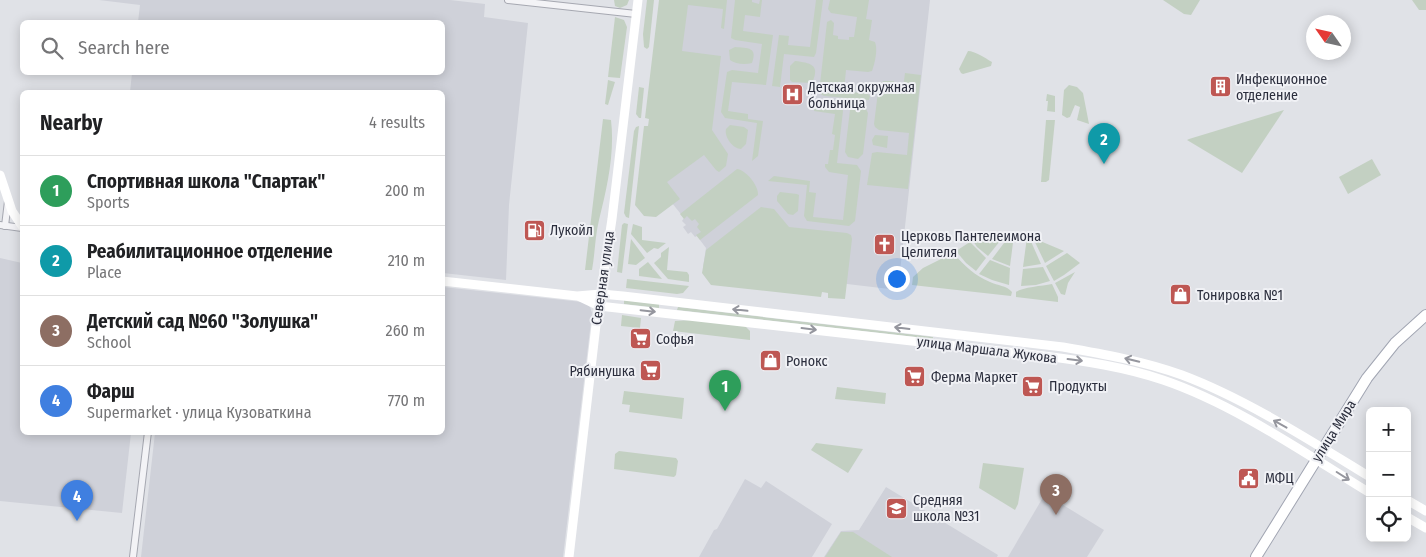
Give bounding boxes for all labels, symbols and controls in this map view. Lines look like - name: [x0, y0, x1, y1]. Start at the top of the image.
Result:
- north arrow: [1306, 15, 1351, 60]
- search box: [20, 20, 445, 75]
- icon: search: [38, 34, 66, 62]
- text: Search here: [78, 36, 170, 59]
- place label: Инфекционное отделение: [1236, 71, 1327, 104]
- building icon: Инфекционное отделение: [1208, 75, 1232, 99]
- place label: Детская окружная больница: [807, 79, 915, 112]
- hospital icon: Детская окружная больница: [780, 83, 804, 107]
- text: Nearby: [40, 110, 102, 136]
- text: 4 results: [369, 113, 425, 132]
- pin: 2: [1088, 123, 1120, 164]
- text: Спортивная школа "Спартак": [87, 170, 325, 193]
- text: 1: [53, 181, 59, 200]
- text: 200 m: [385, 181, 425, 200]
- text: Sports: [87, 193, 130, 212]
- fuel station icon: Лукойл: [522, 218, 546, 242]
- place label: Лукойл: [550, 222, 593, 239]
- place label: Церковь Пантелеимона Целителя: [901, 228, 1041, 261]
- street label: Северная улица: [588, 230, 618, 326]
- church icon: Церковь Пантелеимона Целителя: [873, 232, 897, 256]
- text: Реабилитационное отделение: [87, 240, 333, 263]
- text: 2: [52, 251, 60, 270]
- text: 210 m: [388, 251, 425, 270]
- text: Place: [87, 263, 122, 282]
- your location: [884, 266, 910, 292]
- shop icon: Тонировка №1: [1169, 283, 1193, 307]
- place label: Тонировка №1: [1197, 287, 1283, 304]
- one-way arrow: [733, 305, 749, 314]
- one-way arrow: [639, 306, 655, 316]
- text: Детский сад №60 "Золушка": [87, 310, 318, 333]
- text: 3: [52, 321, 60, 340]
- text: 260 m: [386, 321, 425, 340]
- one-way arrow: [894, 323, 910, 333]
- one-way arrow: [801, 324, 817, 334]
- supermarket icon: Софья: [628, 327, 652, 351]
- place label: Софья: [656, 331, 694, 348]
- text: School: [87, 333, 131, 352]
- street label: улица Маршала Жукова: [916, 333, 1058, 367]
- shop icon: Ронокс: [758, 349, 782, 373]
- place label: Ронокс: [786, 353, 828, 370]
- one-way arrow: [1067, 355, 1083, 365]
- one-way arrow: [1124, 355, 1140, 365]
- supermarket icon: Рябинушка: [639, 359, 663, 383]
- place label: Рябинушка: [570, 363, 635, 380]
- supermarket icon: Ферма Маркет: [903, 365, 927, 389]
- place label: Ферма Маркет: [931, 369, 1018, 386]
- pin: 1: [709, 370, 741, 411]
- supermarket icon: Продукты: [1021, 374, 1045, 398]
- place label: Продукты: [1049, 378, 1107, 395]
- text: Фарш: [87, 380, 135, 403]
- text: 4: [52, 391, 60, 410]
- text: 770 m: [388, 391, 425, 410]
- street label: улица Мира: [1308, 397, 1360, 465]
- text: Supermarket · улица Кузоваткина: [87, 403, 311, 422]
- map controls: [1366, 407, 1411, 542]
- button: +: [1366, 407, 1411, 452]
- one-way arrow: [1274, 419, 1288, 429]
- button: −: [1366, 452, 1411, 497]
- public building icon: МФЦ: [1237, 466, 1261, 490]
- place label: МФЦ: [1265, 470, 1294, 487]
- one-way arrow: [1335, 472, 1349, 482]
- pin: 3: [1040, 474, 1072, 515]
- pin: 4: [61, 480, 93, 521]
- place label: Средняя школа №31: [913, 492, 980, 525]
- school or university icon: Средняя школа №31: [885, 496, 909, 520]
- button: locate: [1366, 497, 1411, 542]

